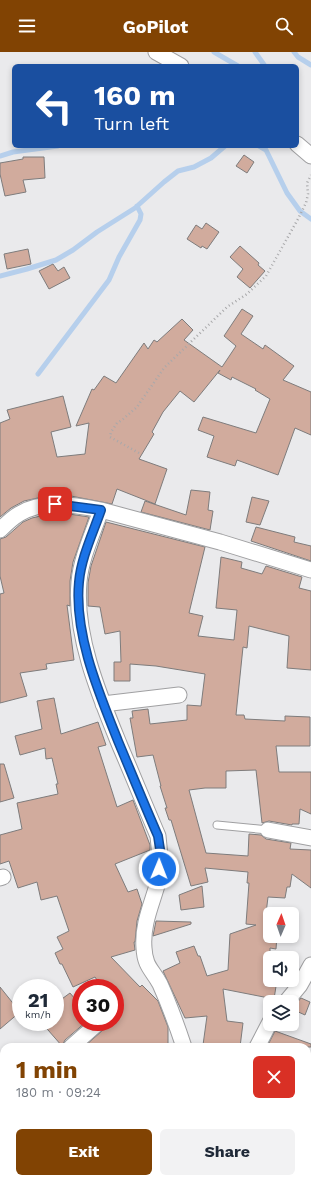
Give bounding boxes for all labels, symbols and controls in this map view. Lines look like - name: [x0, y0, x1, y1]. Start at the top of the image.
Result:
- icon: menu: [16, 15, 38, 37]
- icon: search: [273, 15, 295, 37]
- text: GoPilot: [123, 16, 188, 37]
- text: 160 m: [94, 79, 176, 112]
- icon: left: [28, 80, 80, 132]
- text: Turn left: [94, 113, 169, 134]
- pin: [38, 487, 72, 521]
- icon: arrive: [44, 493, 66, 515]
- position arrow: [138, 848, 180, 890]
- north arrow: [263, 907, 299, 943]
- map controls: [263, 907, 299, 1031]
- button: sound: [263, 951, 299, 987]
- speed limit sign: 30: [72, 979, 124, 1031]
- text: 21: [28, 988, 48, 1012]
- button: layers: [263, 995, 299, 1031]
- text: km/h: [25, 1009, 51, 1020]
- text: 1 min: [16, 1056, 78, 1084]
- button: close: [253, 1056, 295, 1098]
- text: 180 m · 09:24: [16, 1085, 101, 1100]
- button: Exit: [16, 1129, 152, 1175]
- button: Share: [160, 1129, 295, 1175]

